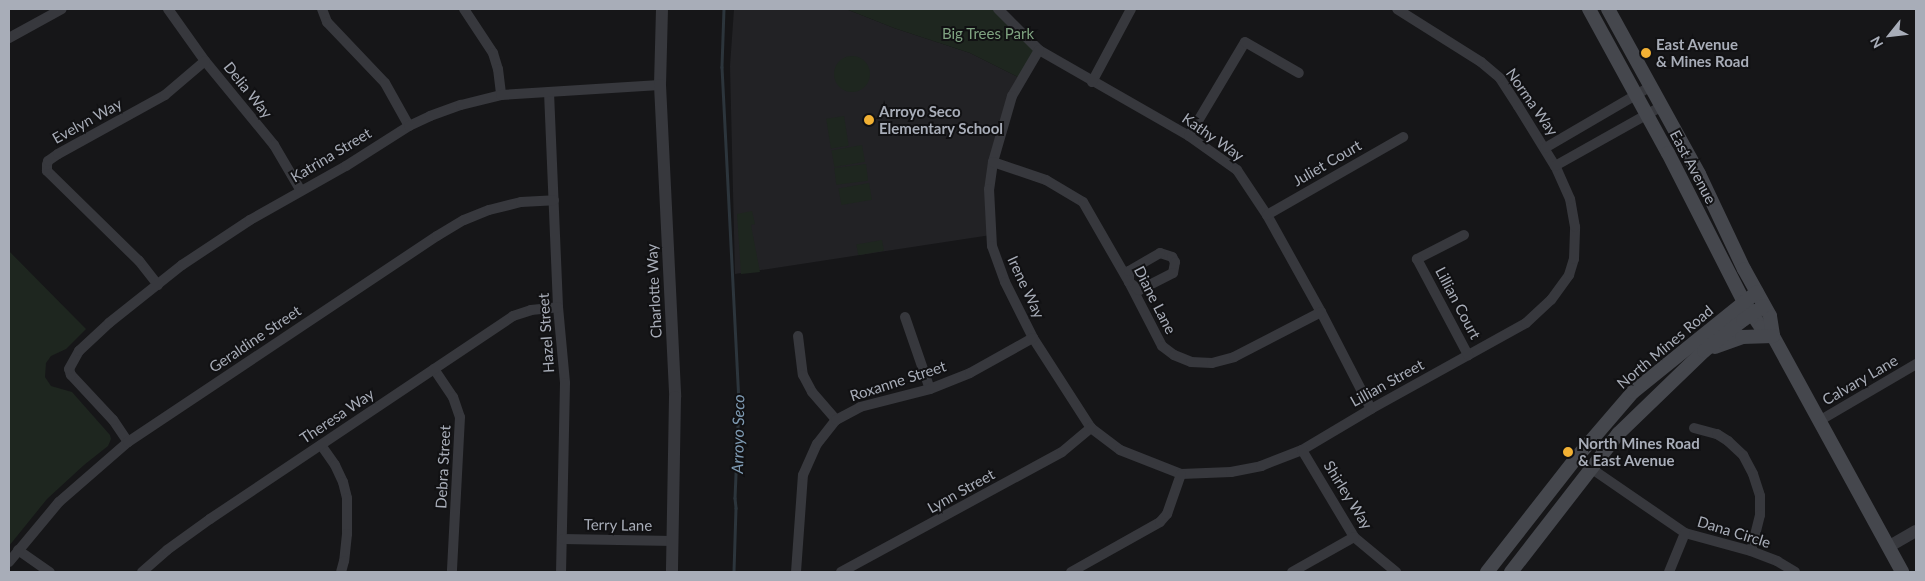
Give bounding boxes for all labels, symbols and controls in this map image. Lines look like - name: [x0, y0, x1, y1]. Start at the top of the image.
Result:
- north arrow: [1865, 10, 1915, 60]
- park label: Big Trees Park: [942, 25, 1034, 43]
- text: N: [1866, 34, 1886, 51]
- place label: East Avenue & Mines Road: [1656, 35, 1749, 70]
- marker: East Avenue & Mines Road: [1640, 47, 1652, 59]
- street label: Delia Way: [220, 58, 276, 122]
- street label: Norma Way: [1502, 65, 1562, 139]
- street label: Evelyn Way: [49, 94, 125, 148]
- place label: Arroyo Seco Elementary School: [879, 102, 1003, 137]
- street label: Kathy Way: [1178, 109, 1248, 165]
- marker: Arroyo Seco Elementary School: [863, 114, 875, 126]
- street label: Katrina Street: [287, 124, 375, 186]
- street label: East Avenue: [1666, 127, 1720, 207]
- street label: Juliet Court: [1289, 136, 1365, 190]
- street label: Charlotte Way: [643, 243, 665, 339]
- street label: Irene Way: [1004, 253, 1048, 321]
- street label: Diane Lane: [1130, 263, 1180, 337]
- street label: Lillian Court: [1431, 264, 1485, 342]
- street label: Hazel Street: [534, 292, 558, 374]
- street label: Geraldine Street: [206, 302, 304, 376]
- street label: North Mines Road: [1613, 302, 1717, 392]
- street label: Calvary Lane: [1819, 351, 1901, 409]
- street label: Lillian Street: [1347, 355, 1427, 411]
- street label: Roxanne Street: [848, 357, 948, 405]
- street label: Theresa Way: [296, 385, 378, 447]
- water label: Arroyo Seco: [728, 394, 748, 474]
- street label: Debra Street: [432, 425, 454, 509]
- place label: North Mines Road & East Avenue: [1578, 434, 1700, 469]
- marker: North Mines Road & East Avenue: [1562, 446, 1574, 458]
- street label: Shirley Way: [1320, 457, 1376, 533]
- street label: Lynn Street: [924, 465, 998, 517]
- street label: Dana Circle: [1695, 512, 1773, 552]
- street label: Terry Lane: [583, 515, 653, 535]

